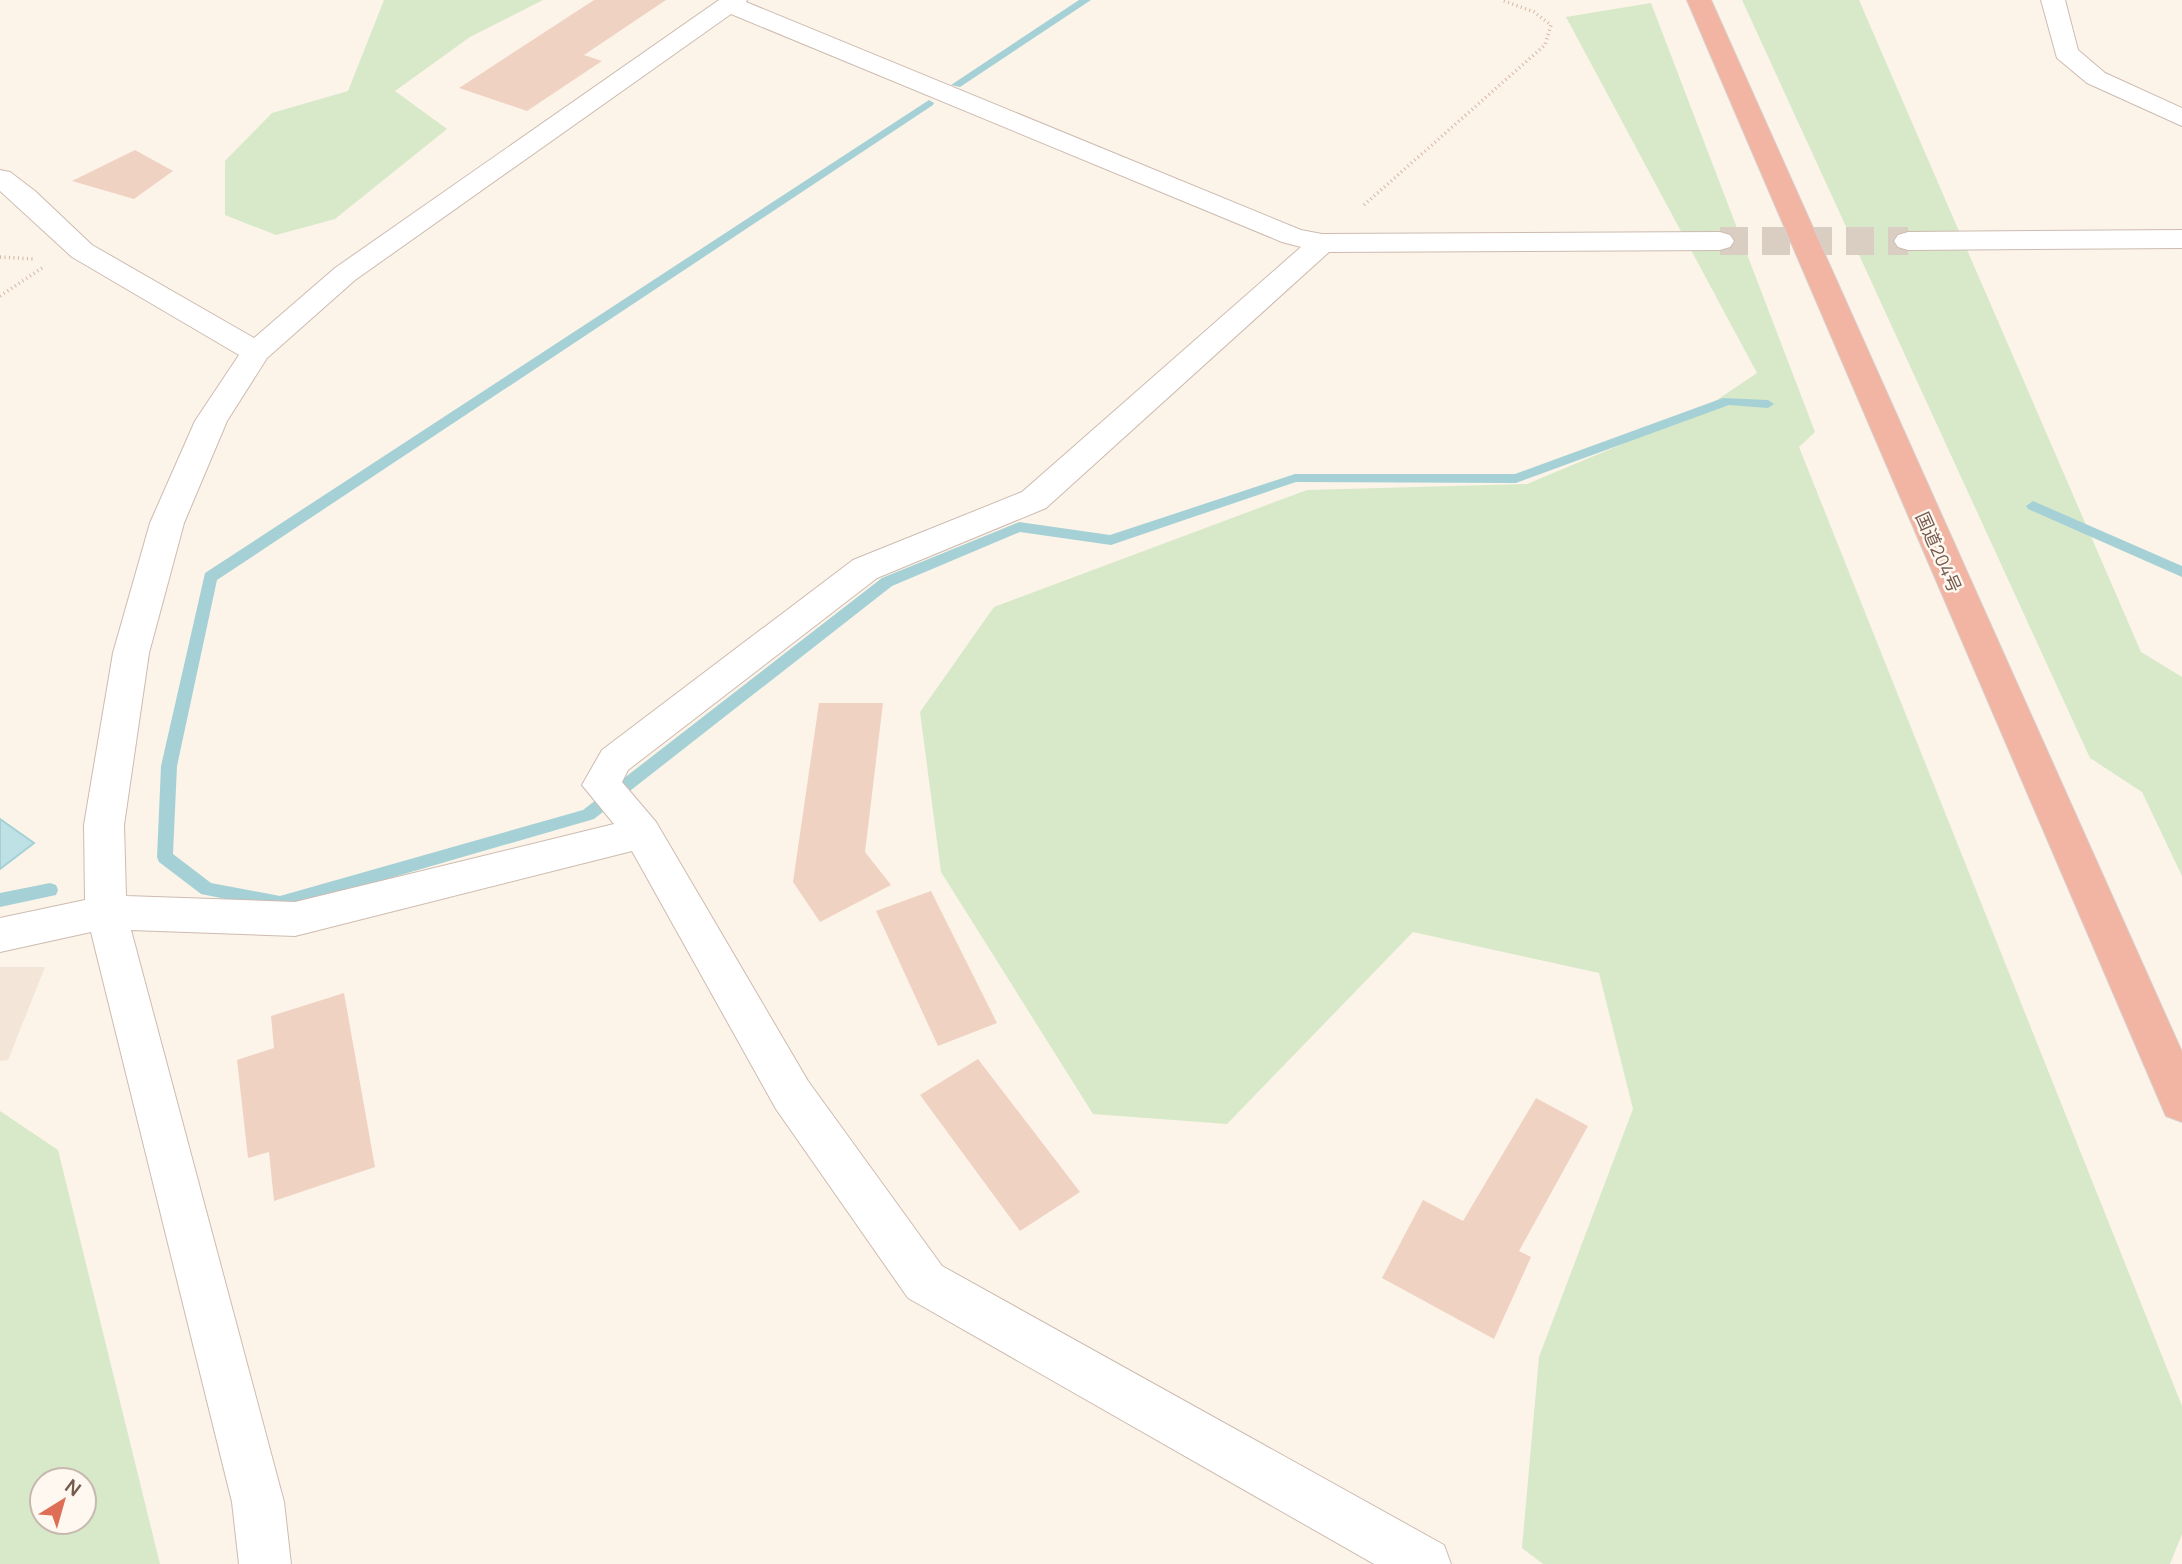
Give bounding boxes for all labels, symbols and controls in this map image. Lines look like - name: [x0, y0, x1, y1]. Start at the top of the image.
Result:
- street label: 国道204号: [1911, 508, 1967, 596]
- north arrow: [28, 1466, 98, 1536]
- text: N: [60, 1473, 87, 1502]

